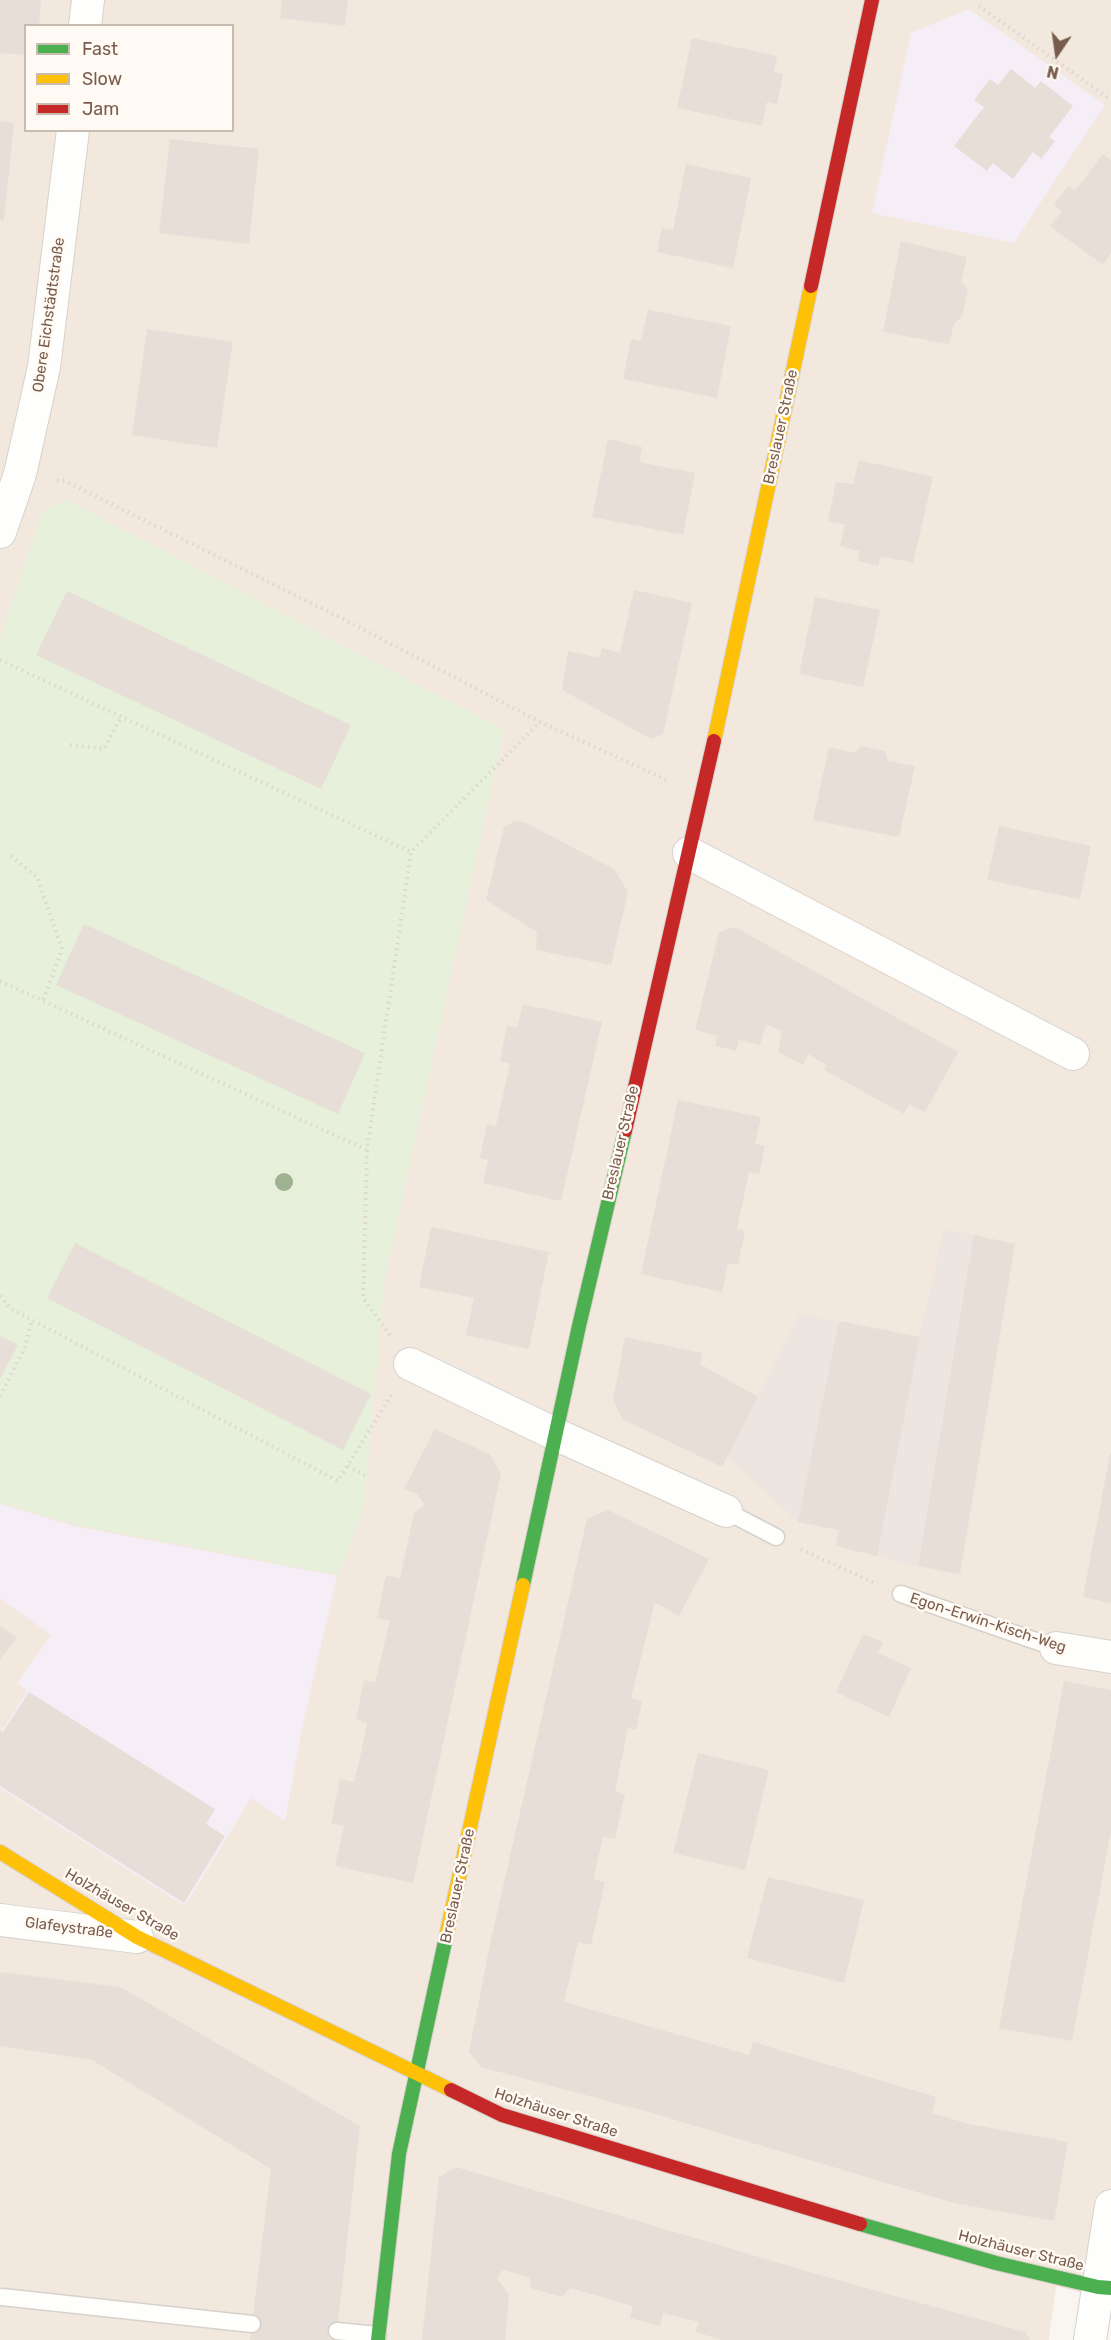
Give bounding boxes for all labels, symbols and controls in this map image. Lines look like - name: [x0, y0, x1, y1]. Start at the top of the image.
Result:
- legend: [24, 24, 234, 132]
- north arrow: [1027, 24, 1087, 84]
- text: Fast: [82, 38, 118, 60]
- text: N: [1045, 61, 1061, 83]
- text: Slow: [82, 68, 122, 90]
- text: Jam: [82, 98, 119, 120]
- street label: Obere Eichstädtstraße: [29, 236, 69, 394]
- street label: Breslauer Straße: [760, 368, 802, 486]
- street label: Breslauer Straße: [599, 1084, 643, 1202]
- street label: Egon-Erwin-Kisch-Weg: [908, 1589, 1068, 1657]
- street label: Breslauer Straße: [437, 1827, 479, 1945]
- street label: Holzhäuser Straße: [62, 1865, 182, 1945]
- street label: Glafeystraße: [24, 1914, 114, 1942]
- street label: Holzhäuser Straße: [492, 2085, 620, 2141]
- street label: Holzhäuser Straße: [956, 2227, 1086, 2275]

